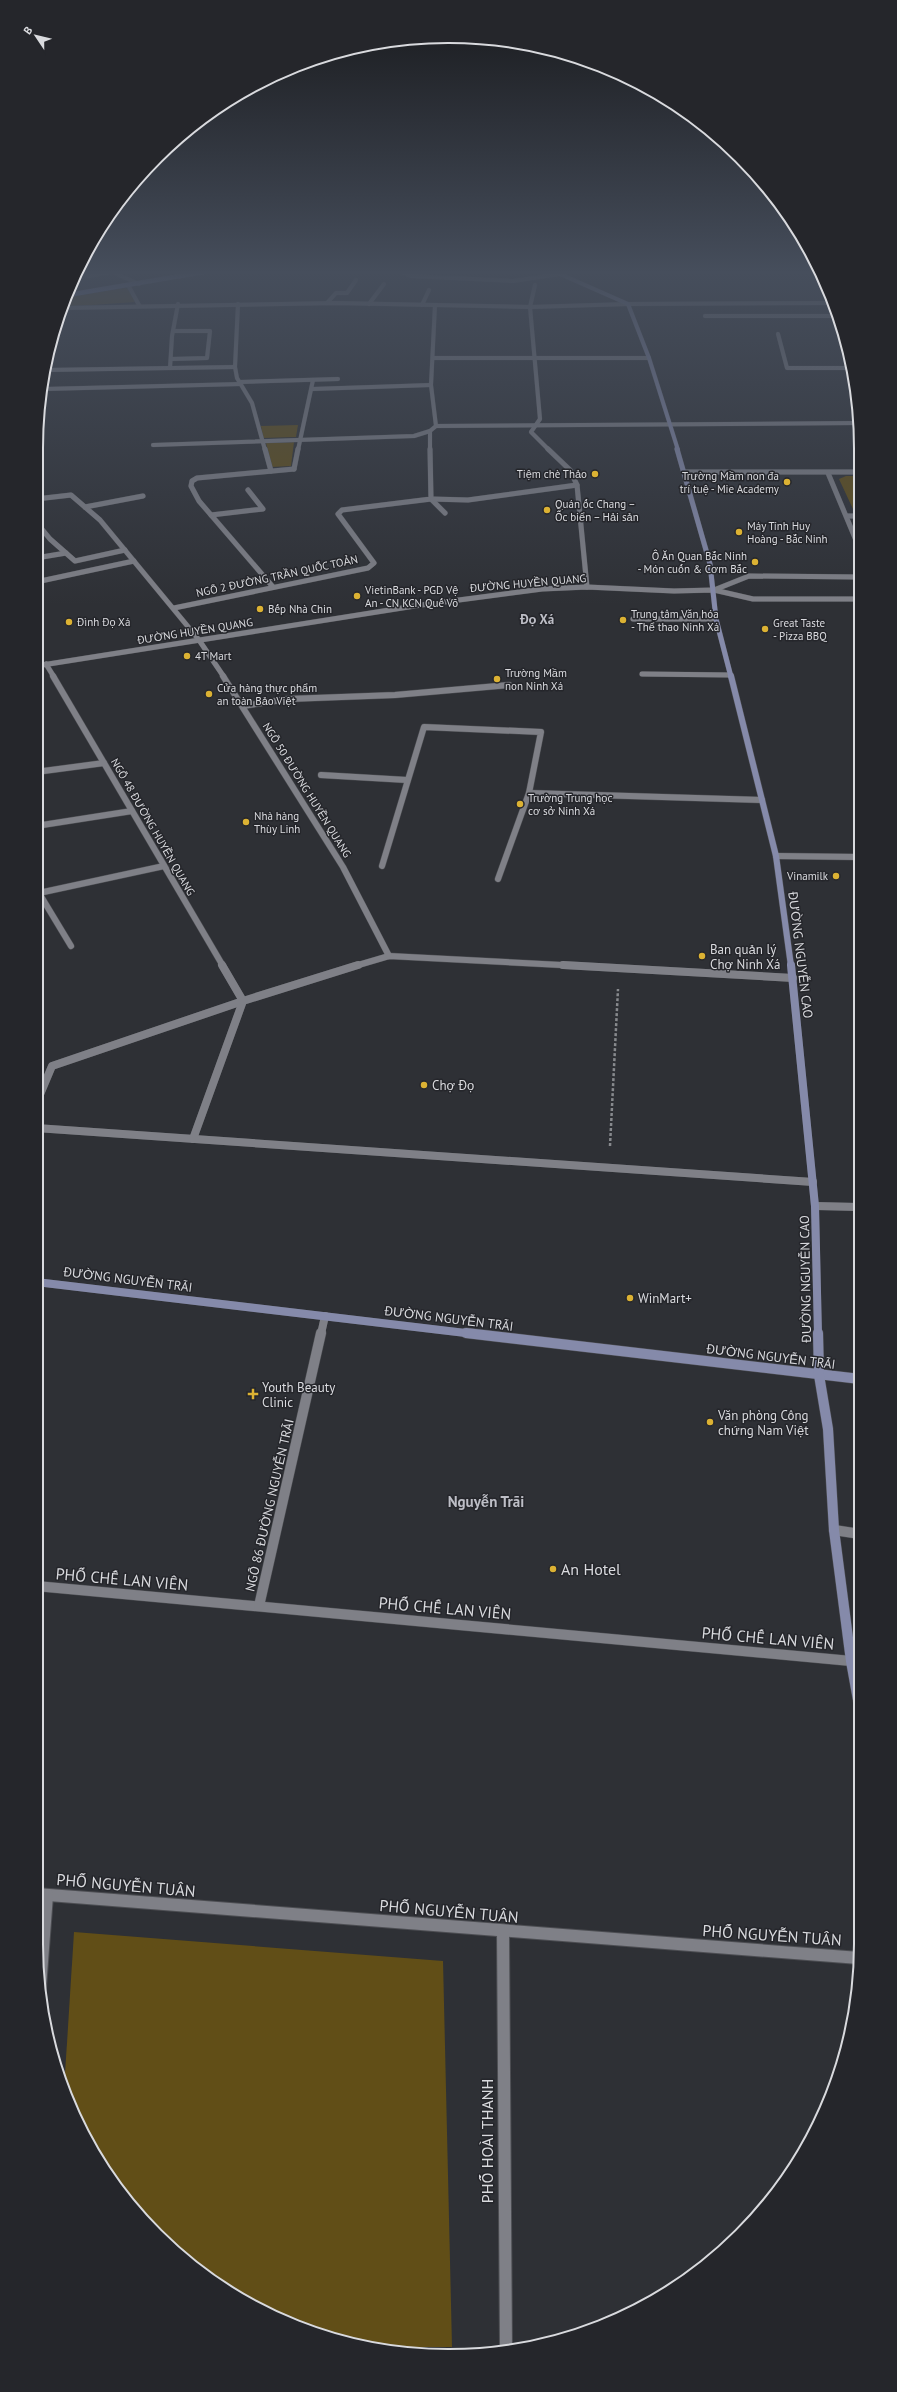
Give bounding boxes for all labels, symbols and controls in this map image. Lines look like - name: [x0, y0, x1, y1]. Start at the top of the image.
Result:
- north arrow: [16, 16, 56, 56]
- text: B: [20, 23, 36, 37]
- place label: Tiệm chè Thảo: [517, 467, 587, 481]
- marker: Tiệm chè Thảo: [590, 469, 600, 479]
- place label: Trường Mầm non đa trí tuệ - Mie Academy: [680, 469, 780, 496]
- marker: Trường Mầm non đa trí tuệ - Mie Academy: [782, 477, 792, 487]
- place label: Quán ốc Chang – Ốc biển – Hải sản: [555, 497, 639, 524]
- marker: Quán ốc Chang – Ốc biển – Hải sản: [542, 505, 552, 515]
- place label: Máy Tính Huy Hoàng - Bắc Ninh: [747, 519, 828, 546]
- marker: Máy Tính Huy Hoàng - Bắc Ninh: [734, 527, 744, 537]
- place label: Ô Ăn Quan Bắc Ninh - Món cuốn & Cơm Bắc: [638, 549, 747, 576]
- street label: NGÕ 2 ĐƯỜNG TRẦN QUỐC TOẢN: [195, 552, 359, 600]
- marker: Ô Ăn Quan Bắc Ninh - Món cuốn & Cơm Bắc: [750, 557, 760, 567]
- street label: ĐƯỜNG HUYỀN QUANG: [468, 571, 587, 595]
- place label: VietinBank - PGD Vệ An - CN KCN Quế Võ: [364, 583, 458, 610]
- marker: VietinBank - PGD Vệ An - CN KCN Quế Võ: [352, 591, 362, 601]
- place label: Bếp Nhà Chin: [268, 602, 332, 616]
- marker: Bếp Nhà Chin: [255, 604, 265, 614]
- place label: Trung tâm Văn hóa - Thể thao Ninh Xá: [631, 607, 719, 634]
- district label: Đọ Xá: [519, 611, 554, 628]
- place label: Đình Đọ Xá: [76, 615, 130, 629]
- street label: ĐƯỜNG HUYỀN QUANG: [135, 615, 254, 647]
- marker: Trung tâm Văn hóa - Thể thao Ninh Xá: [618, 615, 628, 625]
- place label: Great Taste - Pizza BBQ: [773, 616, 827, 643]
- marker: Đình Đọ Xá: [64, 617, 74, 627]
- marker: Great Taste - Pizza BBQ: [760, 624, 770, 634]
- place label: 4T Mart: [195, 649, 232, 663]
- marker: 4T Mart: [182, 651, 192, 661]
- place label: Trường Mầm non Ninh Xá: [505, 666, 567, 693]
- marker: Trường Mầm non Ninh Xá: [492, 674, 502, 684]
- place label: Cửa hàng thực phẩm an toàn Bảo Việt: [217, 681, 317, 708]
- marker: Cửa hàng thực phẩm an toàn Bảo Việt: [204, 689, 214, 699]
- street label: NGÕ 50 ĐƯỜNG HUYỀN QUANG: [260, 720, 354, 860]
- street label: NGÕ 48 ĐƯỜNG HUYỀN QUANG: [108, 756, 198, 898]
- place label: Trường Trung học cơ sở Ninh Xá: [528, 791, 612, 818]
- marker: Trường Trung học cơ sở Ninh Xá: [515, 799, 525, 809]
- place label: Nhà hàng Thùy Linh: [254, 809, 300, 836]
- marker: Nhà hàng Thùy Linh: [241, 817, 251, 827]
- place label: Vinamilk: [786, 869, 829, 883]
- marker: Vinamilk: [831, 871, 841, 881]
- street label: ĐƯỜNG NGUYỄN CAO: [784, 890, 817, 1019]
- place label: Ban quản lý Chợ Ninh Xá: [710, 941, 781, 973]
- marker: Ban quản lý Chợ Ninh Xá: [697, 951, 707, 961]
- place label: Chợ Đọ: [432, 1077, 474, 1094]
- marker: Chợ Đọ: [419, 1080, 429, 1090]
- street label: ĐƯỜNG NGUYỄN CAO: [796, 1215, 815, 1344]
- street label: ĐƯỜNG NGUYỄN TRÃI: [61, 1263, 193, 1296]
- place label: WinMart+: [638, 1290, 692, 1307]
- marker: WinMart+: [625, 1293, 635, 1303]
- street label: ĐƯỜNG NGUYỄN TRÃI: [382, 1302, 514, 1335]
- street label: ĐƯỜNG NGUYỄN TRÃI: [704, 1340, 836, 1373]
- place label: Youth Beauty Clinic: [262, 1379, 335, 1411]
- marker: Youth Beauty Clinic: [247, 1388, 259, 1400]
- place label: Văn phòng Công chứng Nam Việt: [717, 1407, 809, 1439]
- street label: NGÕ 86 ĐƯỜNG NGUYỄN TRÃI: [241, 1417, 298, 1593]
- marker: Văn phòng Công chứng Nam Việt: [705, 1417, 715, 1427]
- district label: Nguyễn Trãi: [448, 1492, 524, 1511]
- place label: An Hotel: [561, 1559, 621, 1579]
- street label: PHỐ CHẾ LAN VIÊN: [55, 1563, 189, 1595]
- marker: An Hotel: [548, 1564, 558, 1574]
- street label: PHỐ CHẾ LAN VIÊN: [378, 1592, 512, 1624]
- street label: PHỐ CHẾ LAN VIÊN: [701, 1622, 835, 1654]
- street label: PHỐ NGUYỄN TUÂN: [56, 1869, 196, 1901]
- street label: PHỐ NGUYỄN TUÂN: [379, 1895, 519, 1927]
- street label: PHỐ NGUYỄN TUÂN: [702, 1920, 842, 1950]
- street label: PHỐ HOÀI THANH: [477, 2079, 497, 2203]

